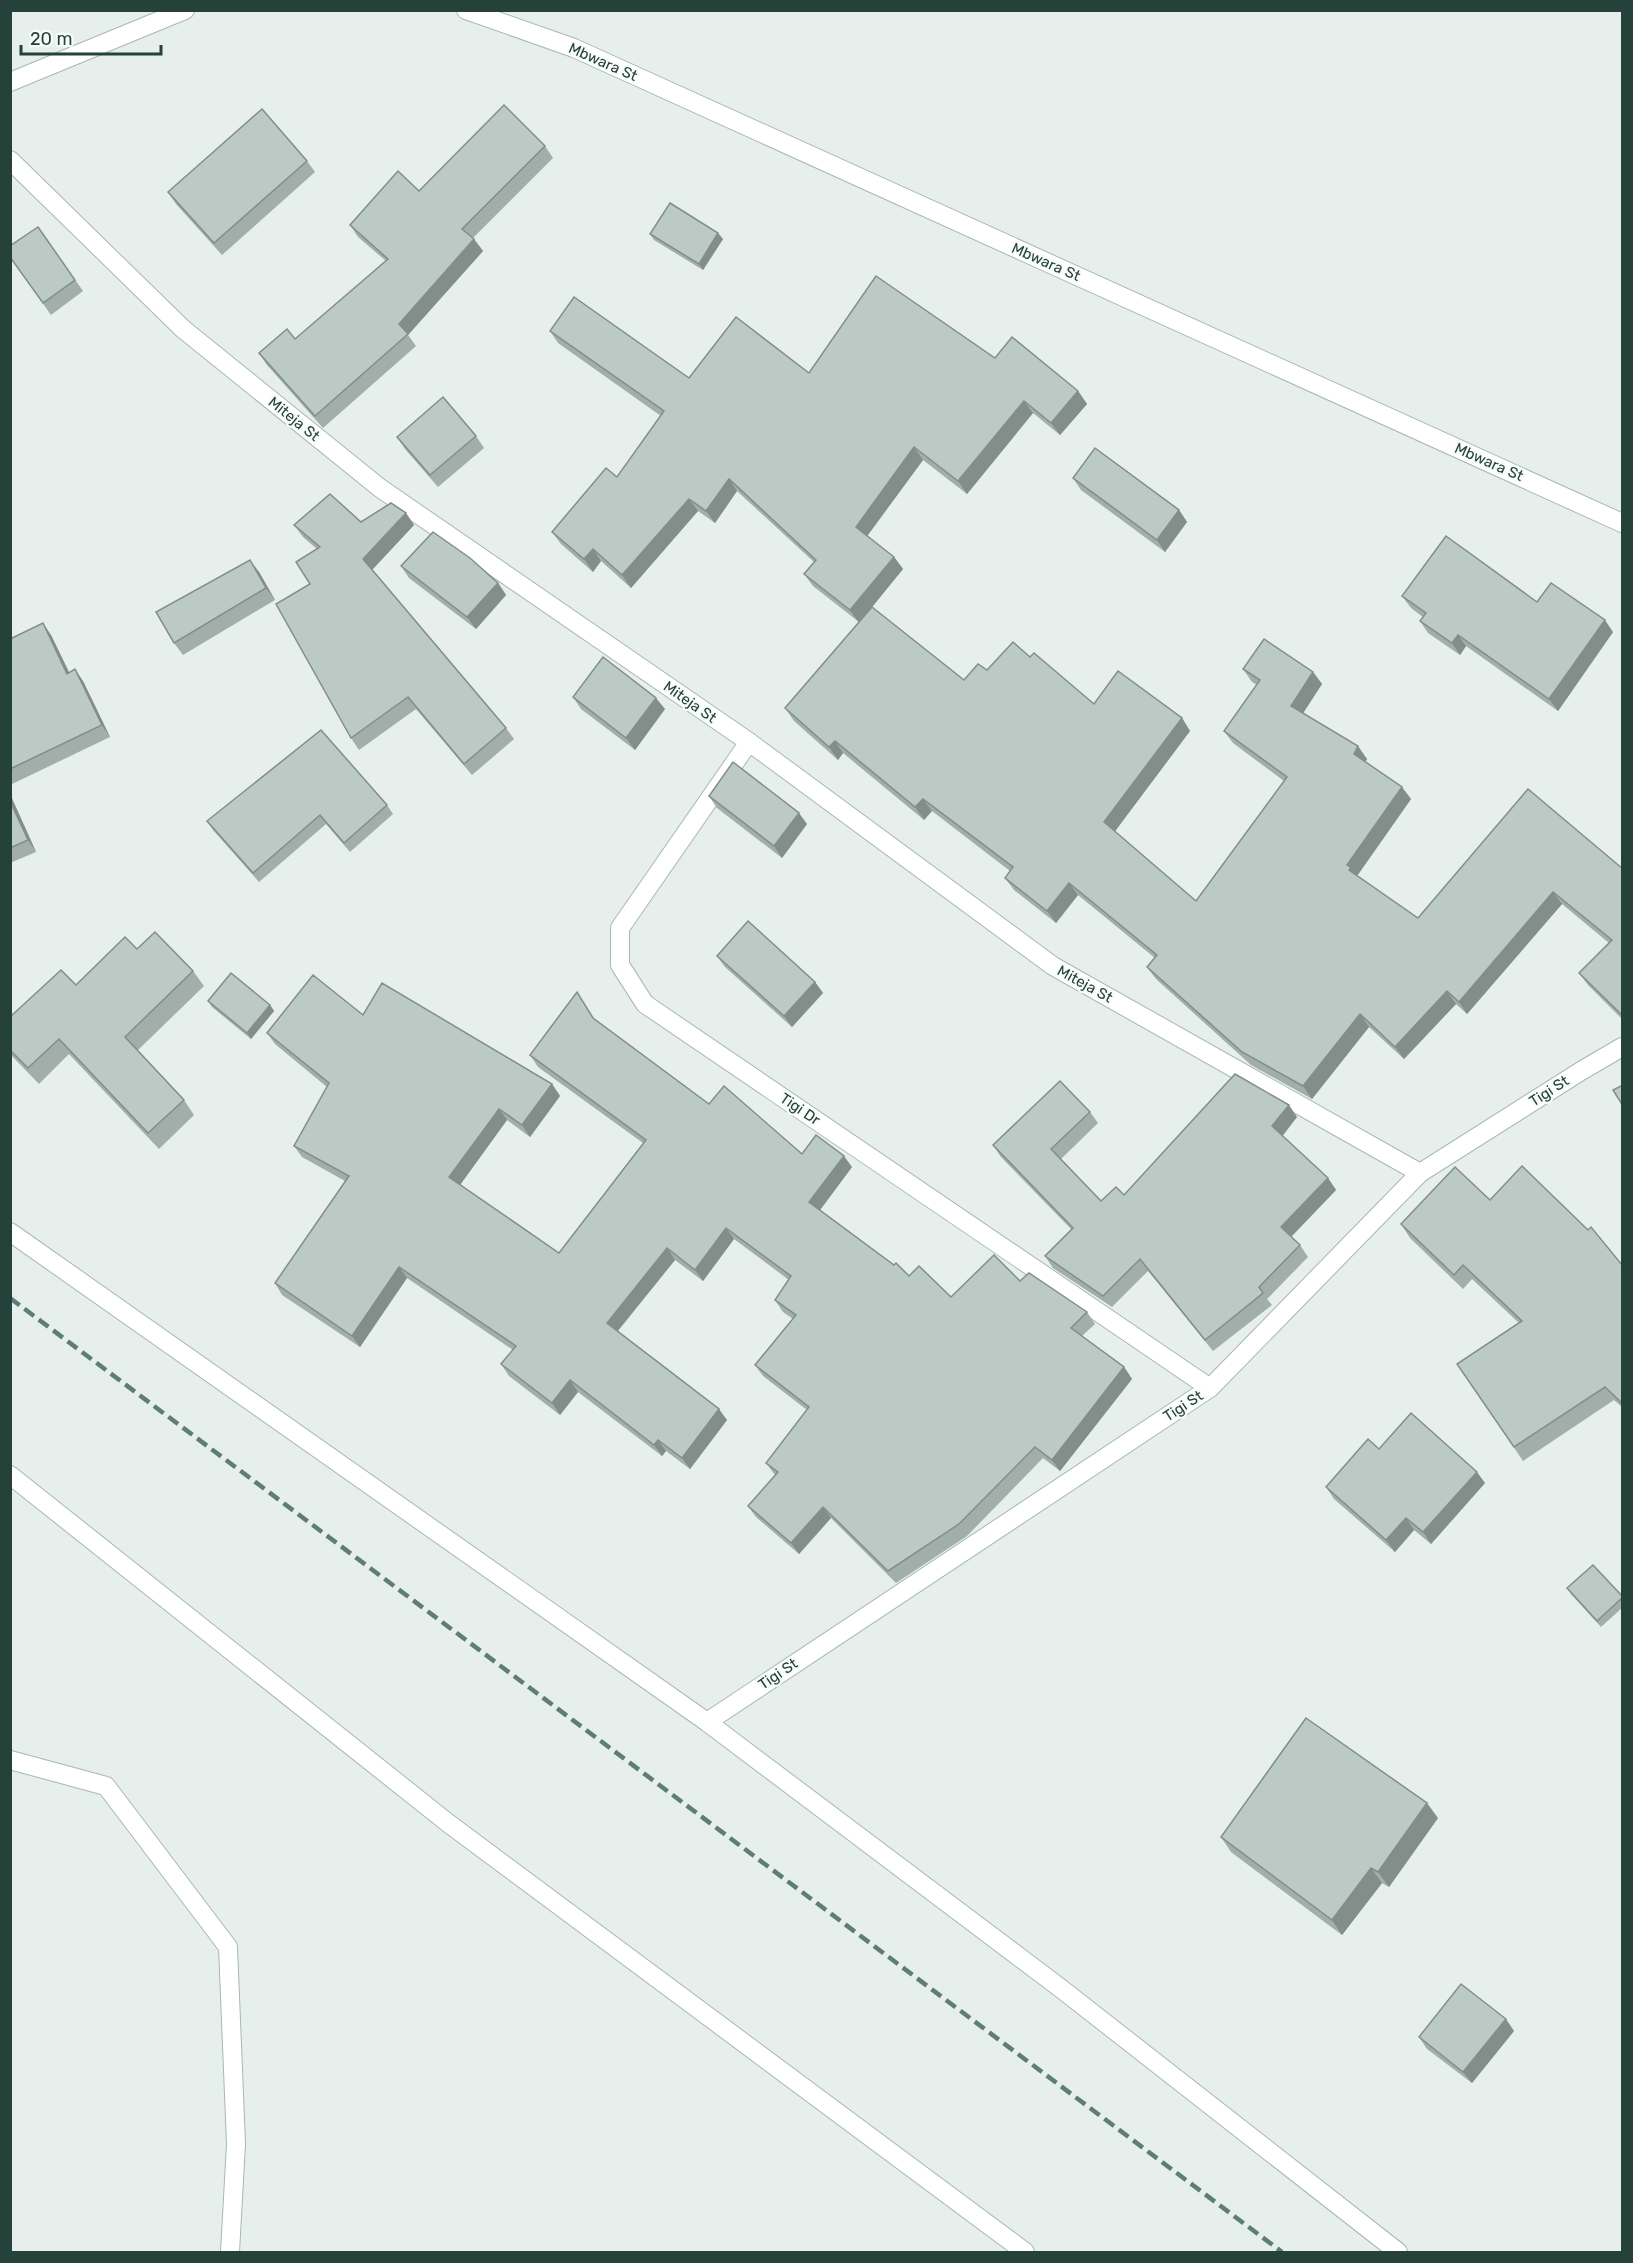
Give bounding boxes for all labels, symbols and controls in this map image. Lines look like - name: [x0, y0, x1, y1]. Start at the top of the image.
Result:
- scale bar: [21, 18, 160, 56]
- text: 20 m: [30, 28, 72, 50]
- street label: Mbwara St: [566, 39, 640, 85]
- street label: Mbwara St: [1009, 239, 1083, 285]
- street label: Miteja St: [265, 393, 323, 445]
- street label: Mbwara St: [1452, 439, 1526, 485]
- street label: Miteja St: [660, 677, 720, 727]
- street label: Miteja St: [1054, 961, 1116, 1007]
- street label: Tigi St: [1526, 1071, 1572, 1110]
- street label: Tigi Dr: [776, 1089, 824, 1129]
- street label: Tigi St: [1160, 1386, 1206, 1425]
- street label: Tigi St: [755, 1654, 801, 1694]

